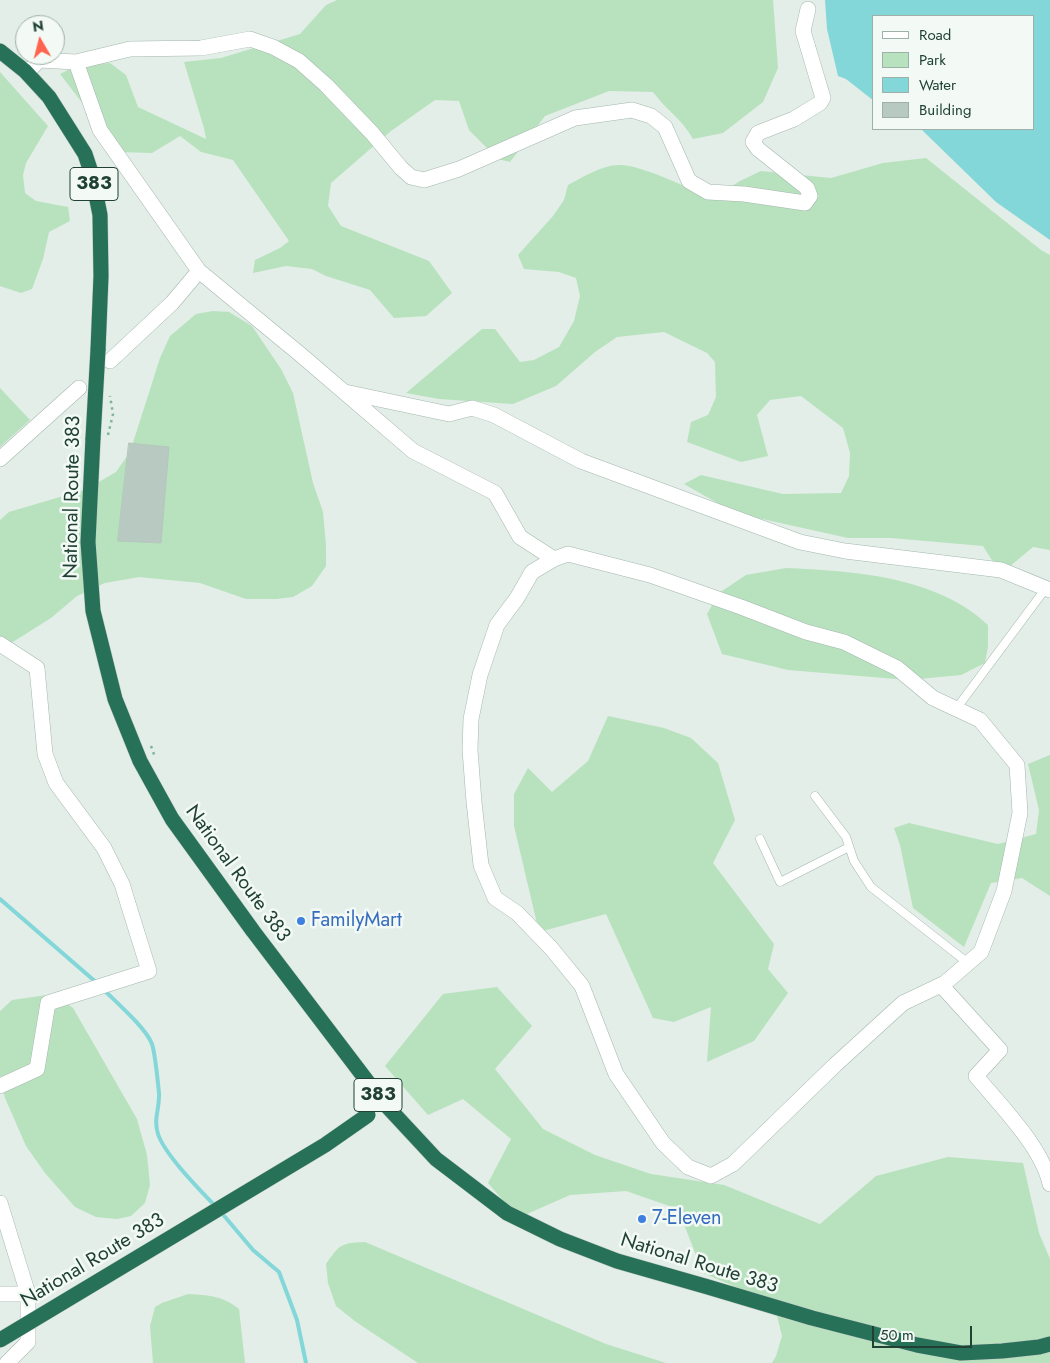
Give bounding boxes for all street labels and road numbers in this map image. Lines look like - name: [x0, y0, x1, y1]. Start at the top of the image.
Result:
- road number: 383: [70, 168, 118, 200]
- street label: National Route 383: [60, 415, 86, 579]
- street label: National Route 383: [179, 801, 295, 947]
- road number: 383: [354, 1078, 402, 1112]
- street label: National Route 383: [17, 1209, 169, 1313]
- street label: National Route 383: [617, 1229, 781, 1299]

